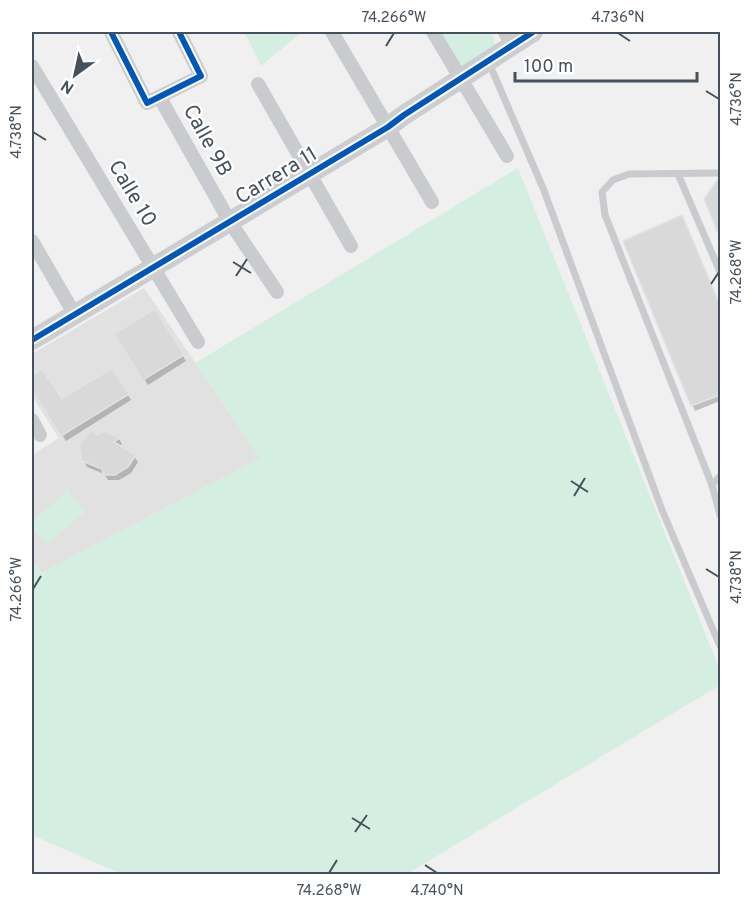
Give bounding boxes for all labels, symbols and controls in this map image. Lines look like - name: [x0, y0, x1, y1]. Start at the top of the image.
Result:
- text: 74.266°W: [362, 9, 426, 28]
- text: 4.736°N: [591, 9, 645, 28]
- north arrow: [45, 45, 105, 105]
- scale bar: [515, 45, 696, 83]
- text: 100 m: [524, 56, 573, 79]
- text: 4.736°N: [728, 72, 747, 126]
- text: N: [58, 74, 78, 97]
- street label: Calle 9B: [176, 100, 237, 181]
- text: 4.738°N: [8, 105, 27, 159]
- street label: Carrera 11: [231, 141, 323, 211]
- street label: Calle 10: [101, 155, 162, 232]
- text: 74.268°W: [728, 239, 747, 305]
- text: 4.738°N: [728, 550, 747, 604]
- text: 74.266°W: [8, 557, 27, 621]
- text: 74.268°W: [296, 882, 362, 901]
- text: 4.740°N: [410, 882, 464, 901]

